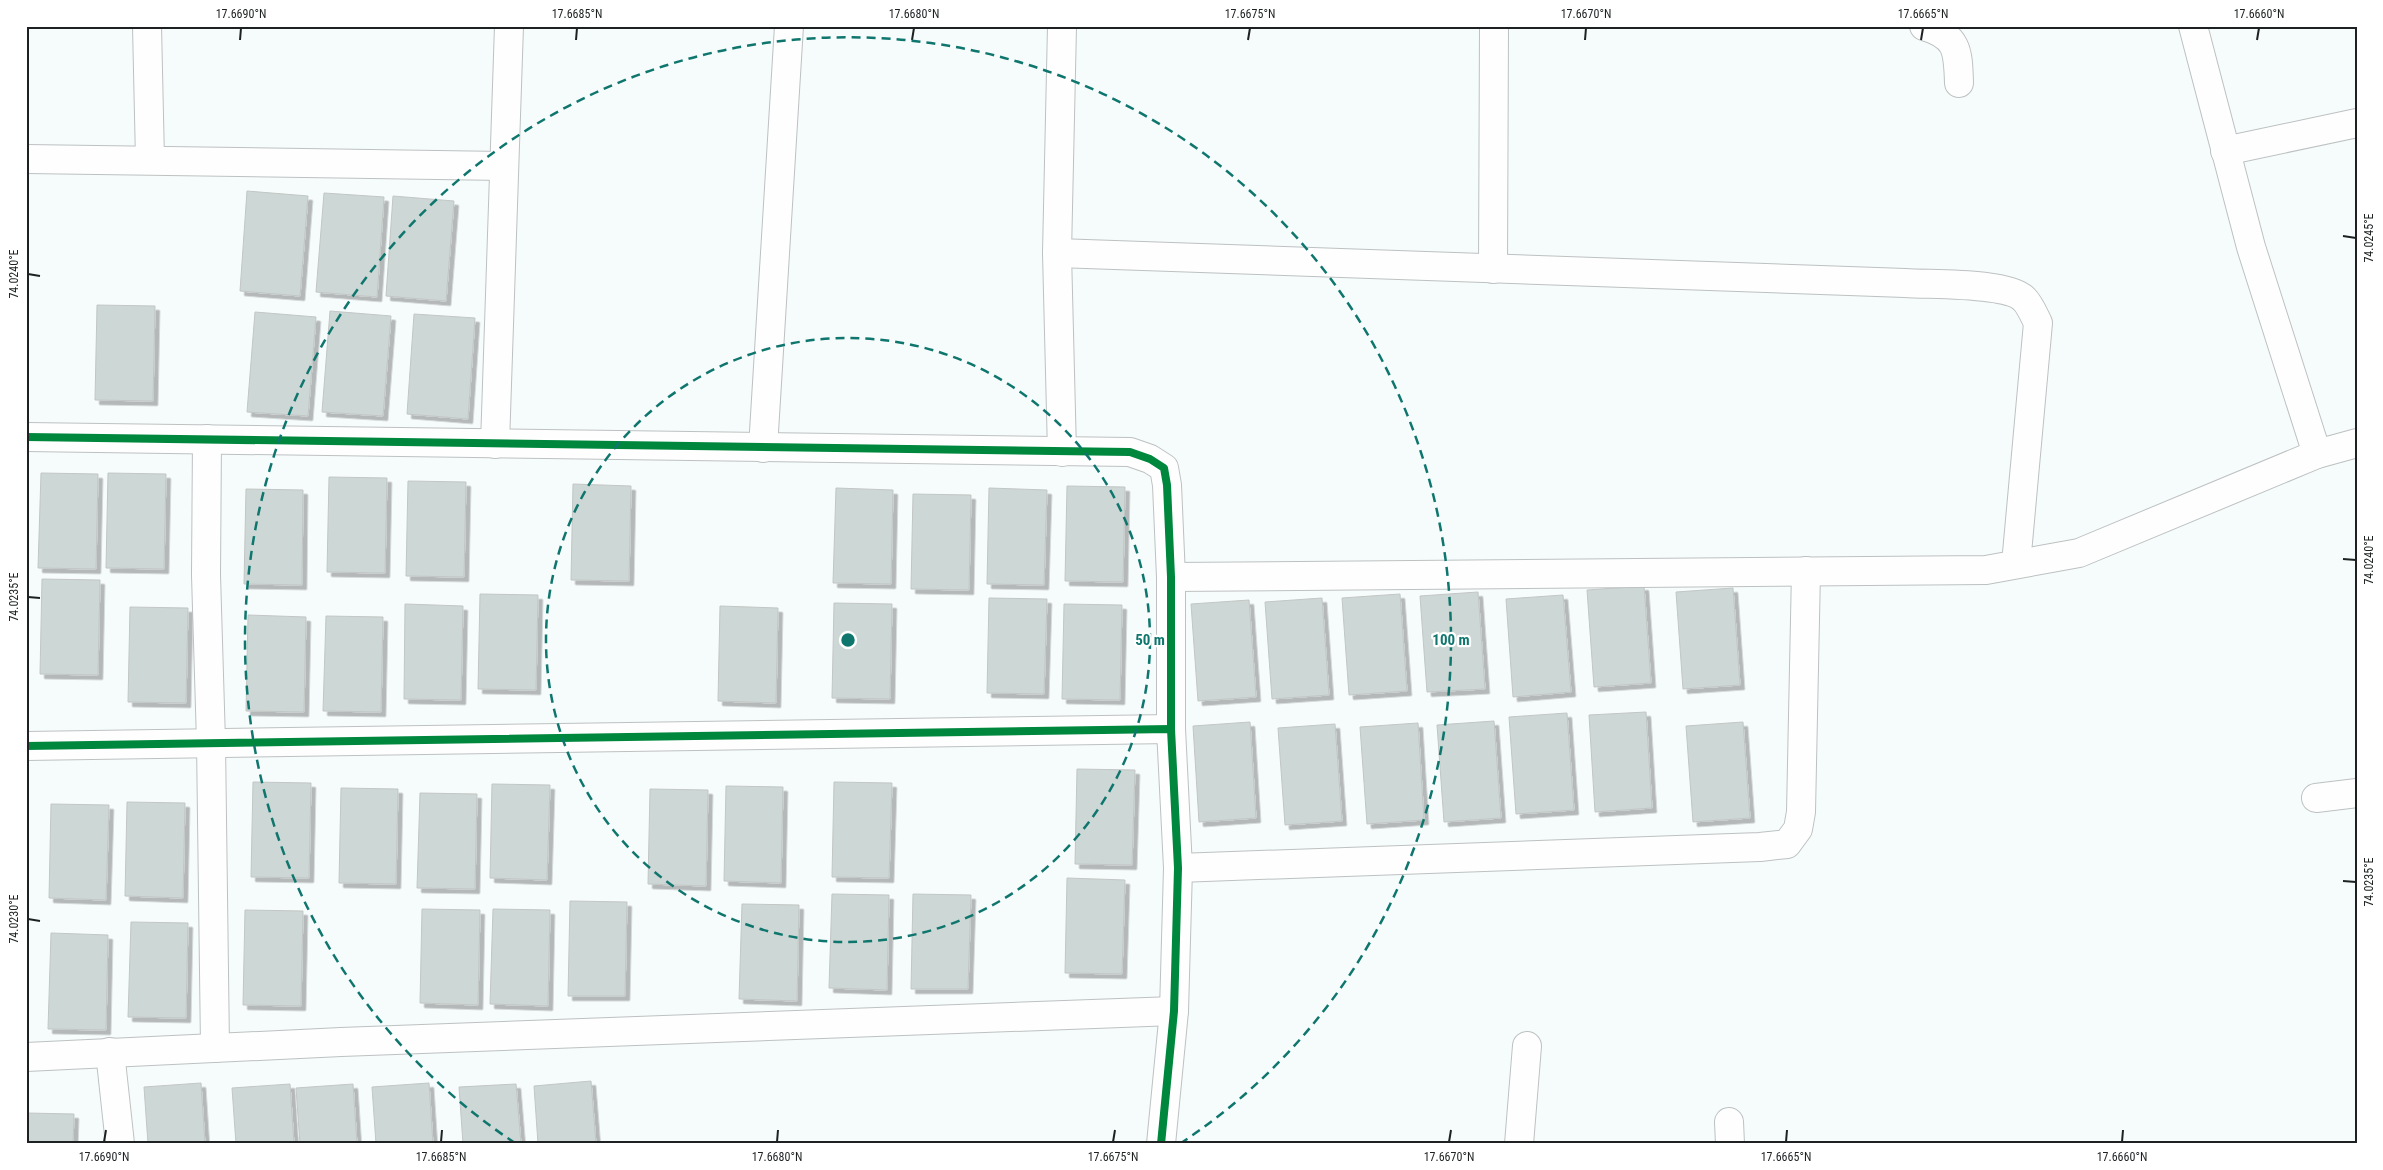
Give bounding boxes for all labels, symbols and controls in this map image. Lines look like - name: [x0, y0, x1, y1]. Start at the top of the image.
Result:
- text: 17.6690°N: [216, 7, 266, 21]
- text: 17.6685°N: [552, 7, 602, 21]
- text: 17.6680°N: [889, 7, 939, 21]
- text: 17.6675°N: [1225, 7, 1275, 21]
- text: 17.6670°N: [1561, 7, 1611, 21]
- text: 17.6665°N: [1898, 7, 1948, 21]
- text: 17.6660°N: [2234, 7, 2284, 21]
- text: 74.0245°E: [2362, 213, 2376, 263]
- text: 74.0240°E: [7, 249, 21, 299]
- text: 74.0240°E: [2362, 535, 2376, 585]
- text: 74.0235°E: [7, 572, 21, 622]
- centre of rings: [839, 631, 857, 649]
- text: 50 m: [1135, 631, 1165, 649]
- text: 100 m: [1432, 631, 1470, 649]
- text: 74.0235°E: [2362, 857, 2376, 907]
- text: 74.0230°E: [7, 894, 21, 944]
- text: 17.6690°N: [79, 1150, 129, 1164]
- text: 17.6685°N: [416, 1150, 466, 1164]
- text: 17.6680°N: [752, 1150, 802, 1164]
- text: 17.6675°N: [1088, 1150, 1138, 1164]
- text: 17.6670°N: [1424, 1150, 1474, 1164]
- text: 17.6665°N: [1761, 1150, 1811, 1164]
- text: 17.6660°N: [2097, 1150, 2147, 1164]

